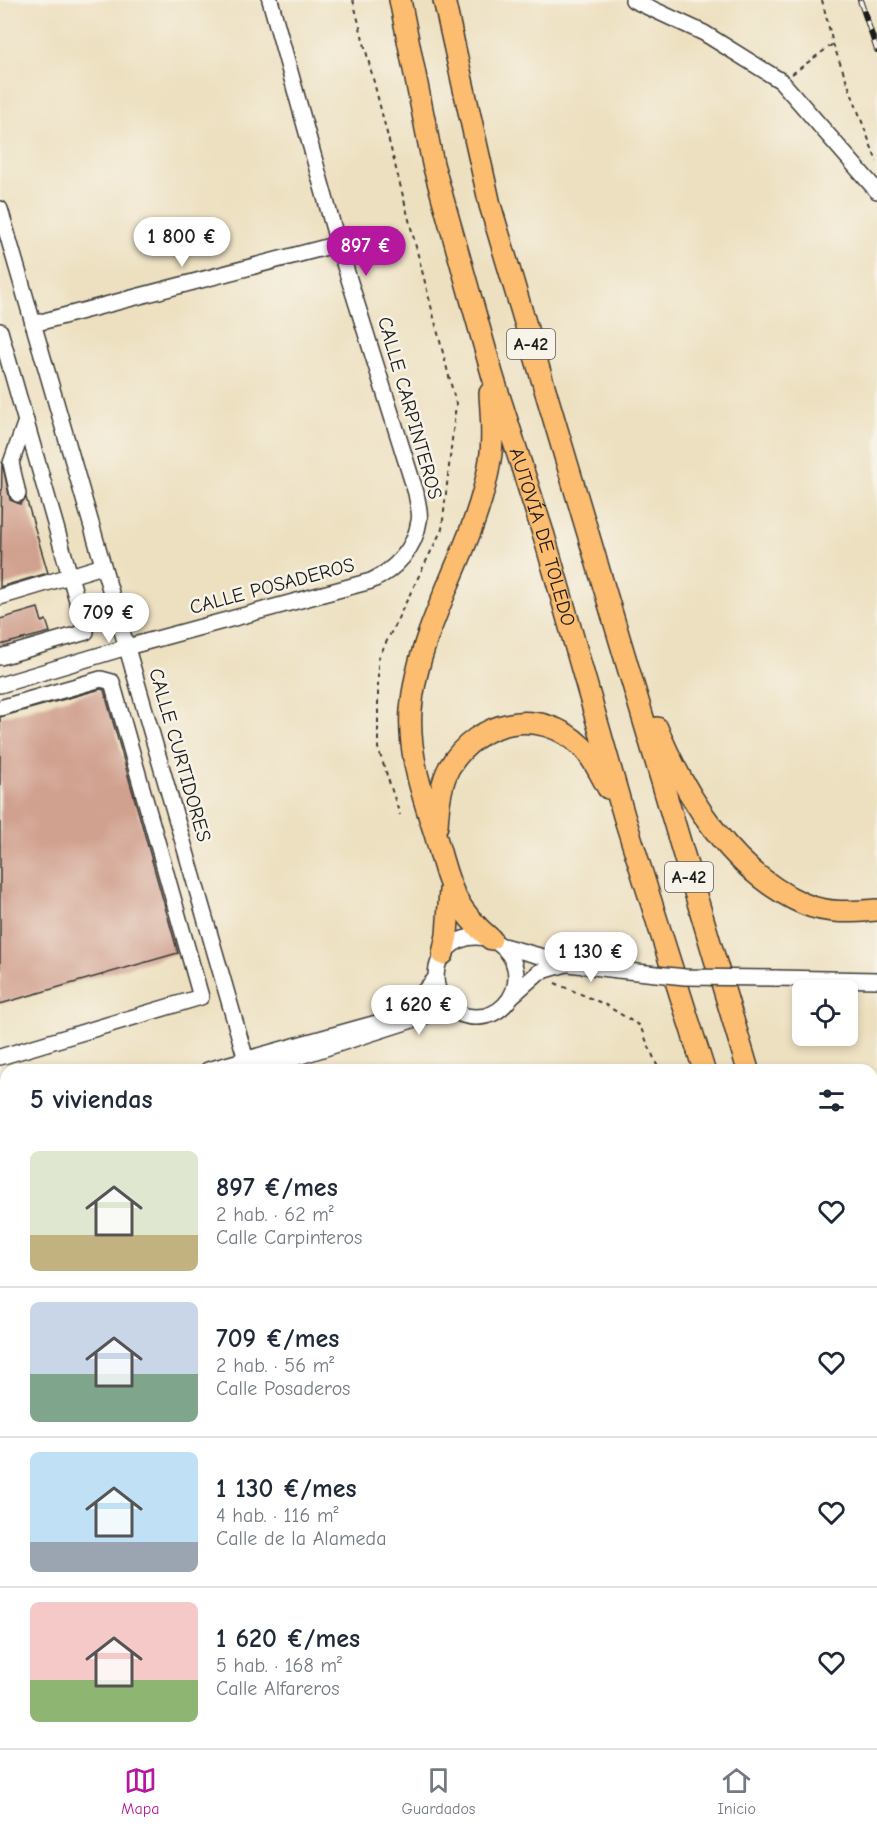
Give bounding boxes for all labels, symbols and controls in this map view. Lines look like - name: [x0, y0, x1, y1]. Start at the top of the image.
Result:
- pin: 1 800 €: [127, 217, 237, 268]
- text: 1 800 €: [148, 225, 217, 248]
- pin: 897 €: [324, 226, 408, 277]
- text: 897 €: [341, 234, 391, 257]
- street label: CALLE CARPINTEROS: [373, 314, 447, 502]
- road number: A-42: [507, 329, 555, 359]
- street label: AUTOVÍA DE TOLEDO: [505, 445, 581, 629]
- street label: CALLE POSADEROS: [187, 553, 357, 619]
- pin: 709 €: [67, 593, 151, 644]
- text: 709 €: [83, 601, 135, 624]
- street label: CALLE CURTIDORES: [144, 666, 216, 844]
- road number: A-42: [665, 862, 713, 892]
- pin: 1 130 €: [536, 932, 646, 983]
- text: 1 130 €: [558, 940, 624, 963]
- map controls: [792, 980, 858, 1046]
- button: locate: [792, 980, 858, 1046]
- pin: 1 620 €: [364, 985, 474, 1036]
- text: 1 620 €: [385, 993, 453, 1016]
- icon: filters: [815, 1084, 848, 1117]
- text: 5 viviendas: [30, 1085, 153, 1115]
- text: 897 €/mes: [216, 1173, 338, 1203]
- icon: home: [78, 1175, 150, 1247]
- icon: heart: [815, 1195, 848, 1228]
- text: 2 hab. · 62 m²: [216, 1203, 334, 1226]
- text: Calle Carpinteros: [216, 1226, 362, 1249]
- text: 709 €/mes: [216, 1324, 339, 1354]
- icon: home: [78, 1326, 150, 1398]
- icon: heart: [815, 1346, 848, 1379]
- text: 2 hab. · 56 m²: [216, 1354, 334, 1377]
- text: Calle Posaderos: [216, 1377, 350, 1400]
- text: 1 130 €/mes: [216, 1474, 356, 1504]
- icon: home: [78, 1476, 150, 1548]
- icon: heart: [815, 1496, 848, 1529]
- text: 4 hab. · 116 m²: [216, 1504, 338, 1527]
- text: Calle de la Alameda: [216, 1527, 387, 1550]
- text: 1 620 €/mes: [216, 1624, 360, 1654]
- icon: home: [78, 1626, 150, 1698]
- icon: heart: [815, 1646, 848, 1679]
- text: 5 hab. · 168 m²: [216, 1654, 342, 1677]
- text: Calle Alfareros: [216, 1677, 340, 1700]
- tab: Mapa: [121, 1764, 159, 1818]
- tab: Guardados: [401, 1764, 475, 1818]
- tab: Inicio: [717, 1764, 756, 1818]

